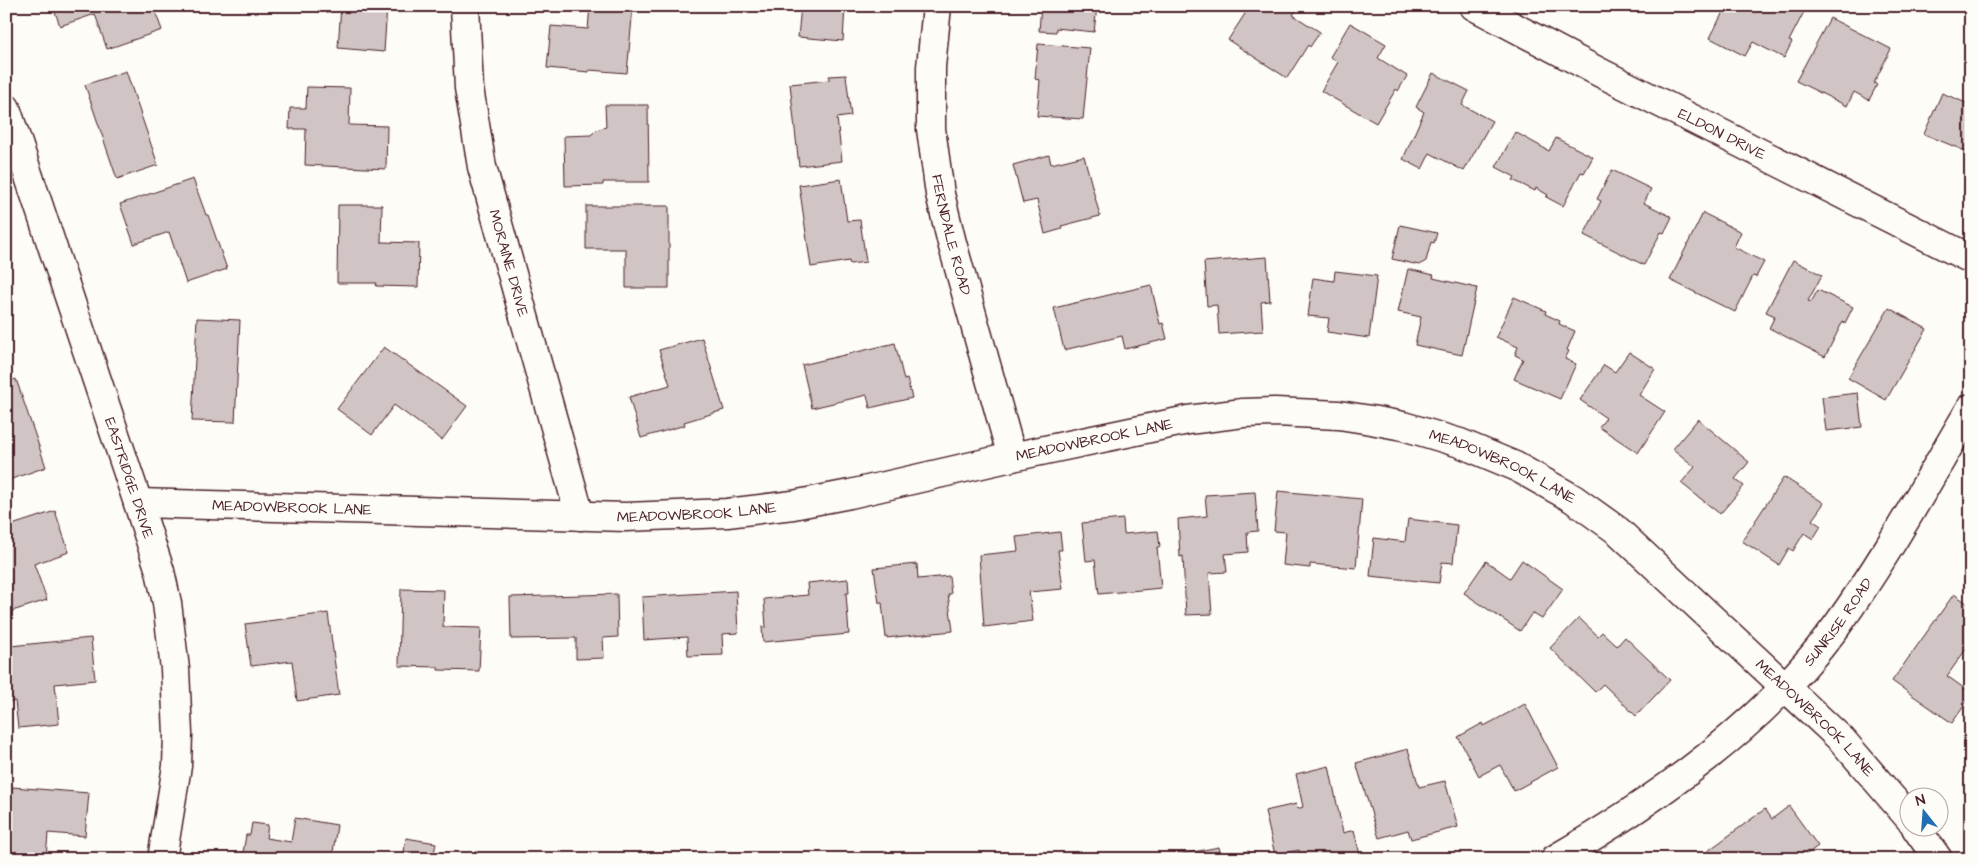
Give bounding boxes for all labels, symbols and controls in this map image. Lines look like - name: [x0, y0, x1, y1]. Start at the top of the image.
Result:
- street label: ELDON DRIVE: [1675, 103, 1769, 165]
- street label: FERNDALE ROAD: [927, 173, 977, 298]
- street label: MORAINE DRIVE: [484, 207, 534, 319]
- street label: MEADOWBROOK LANE: [1014, 413, 1175, 466]
- street label: EASTRIDGE DRIVE: [100, 415, 159, 541]
- street label: MEADOWBROOK LANE: [1427, 424, 1580, 509]
- street label: MEADOWBROOK LANE: [212, 495, 372, 520]
- street label: MEADOWBROOK LANE: [617, 497, 778, 528]
- street label: SUNRISE ROAD: [1798, 573, 1878, 671]
- street label: MEADOWBROOK LANE: [1751, 654, 1879, 781]
- north arrow: [1900, 788, 1950, 838]
- text: N: [1913, 790, 1928, 811]

